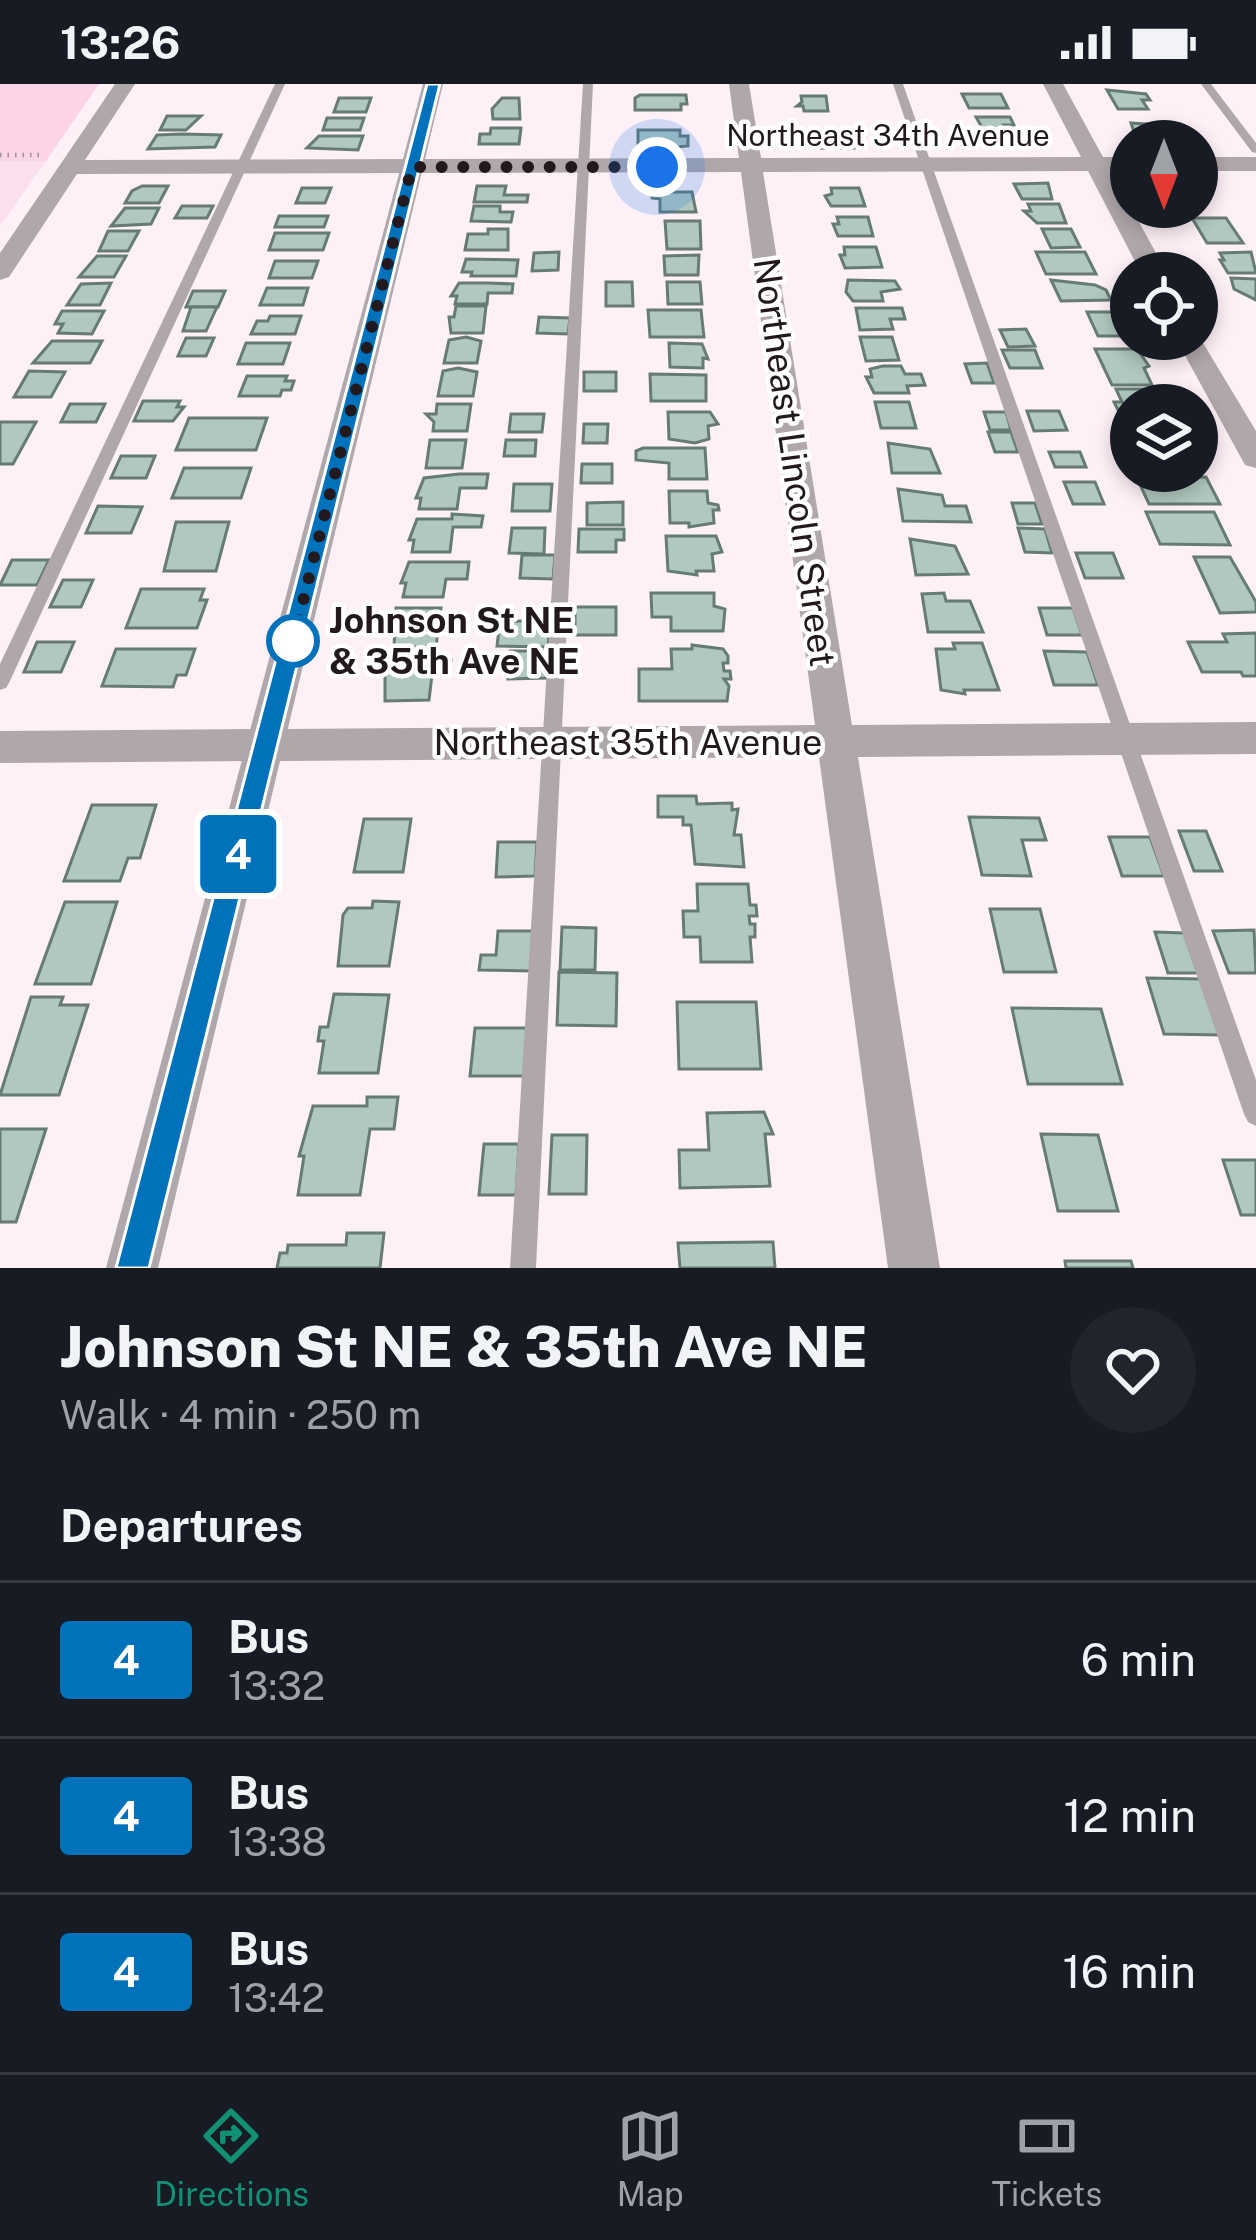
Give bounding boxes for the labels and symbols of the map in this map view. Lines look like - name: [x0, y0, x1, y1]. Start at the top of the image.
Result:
- street label: Northeast 34th Avenue: [726, 117, 1050, 153]
- north arrow: [1110, 120, 1218, 228]
- your location: [627, 137, 687, 197]
- street label: Northeast Lincoln Street: [746, 255, 844, 669]
- place label: Johnson St NE & 35th Ave NE: [329, 599, 580, 682]
- marker: Johnson St NE & 35th Ave NE: [268, 616, 318, 666]
- street label: Northeast 35th Avenue: [434, 721, 822, 763]
- line badge: 4: [199, 815, 277, 893]

